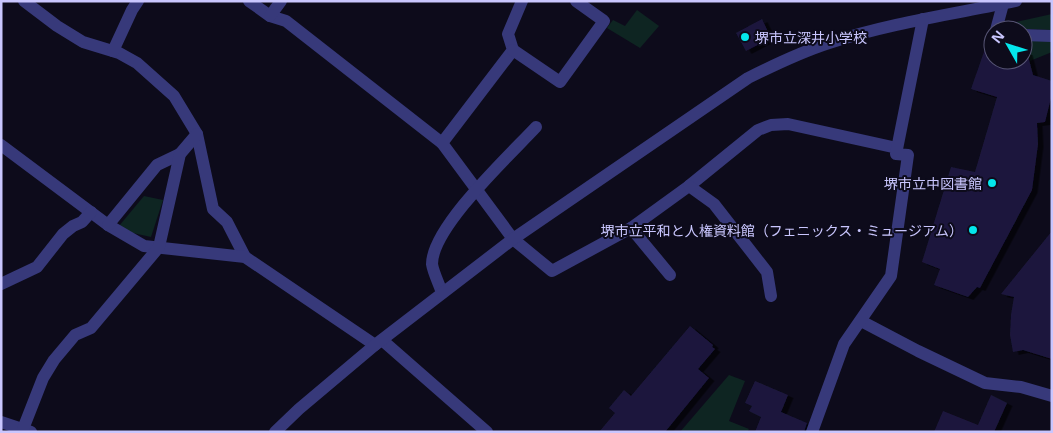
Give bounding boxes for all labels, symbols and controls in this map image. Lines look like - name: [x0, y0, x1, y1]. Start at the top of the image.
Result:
- north arrow: [983, 20, 1033, 70]
- text: N: [987, 26, 1008, 47]
- place label: 堺市立深井小学校: [755, 28, 867, 47]
- marker: 堺市立深井小学校: [739, 31, 751, 43]
- place label: 堺市立中図書館: [884, 174, 982, 193]
- marker: 堺市立中図書館: [986, 177, 998, 189]
- place label: 堺市立平和と人権資料館（フェニックス・ミュージアム）: [601, 221, 963, 240]
- marker: 堺市立平和と人権資料館（フェニックス・ミュージアム）: [967, 224, 979, 236]

